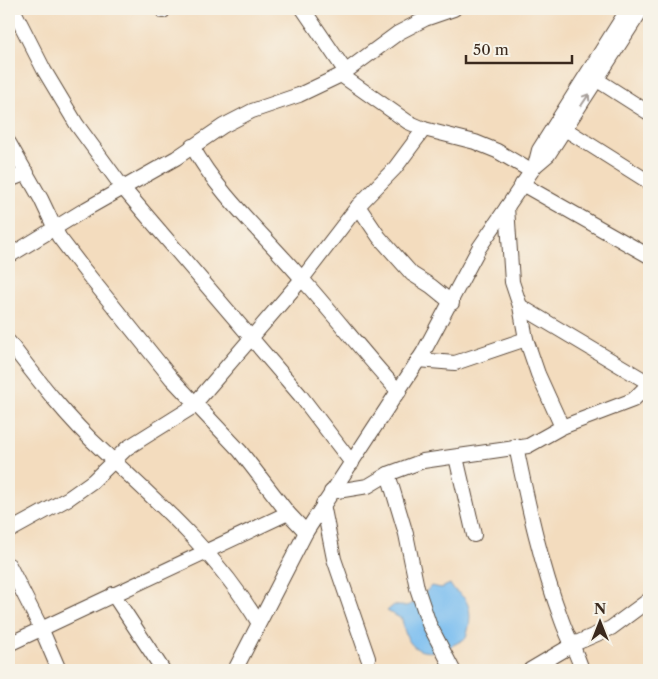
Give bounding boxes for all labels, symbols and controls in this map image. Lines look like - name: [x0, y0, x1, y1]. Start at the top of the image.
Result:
- scale bar: [466, 32, 572, 64]
- text: 50 m: [473, 40, 509, 59]
- one-way arrow: [580, 93, 590, 107]
- north arrow: [576, 596, 626, 646]
- text: N: [594, 600, 606, 618]

